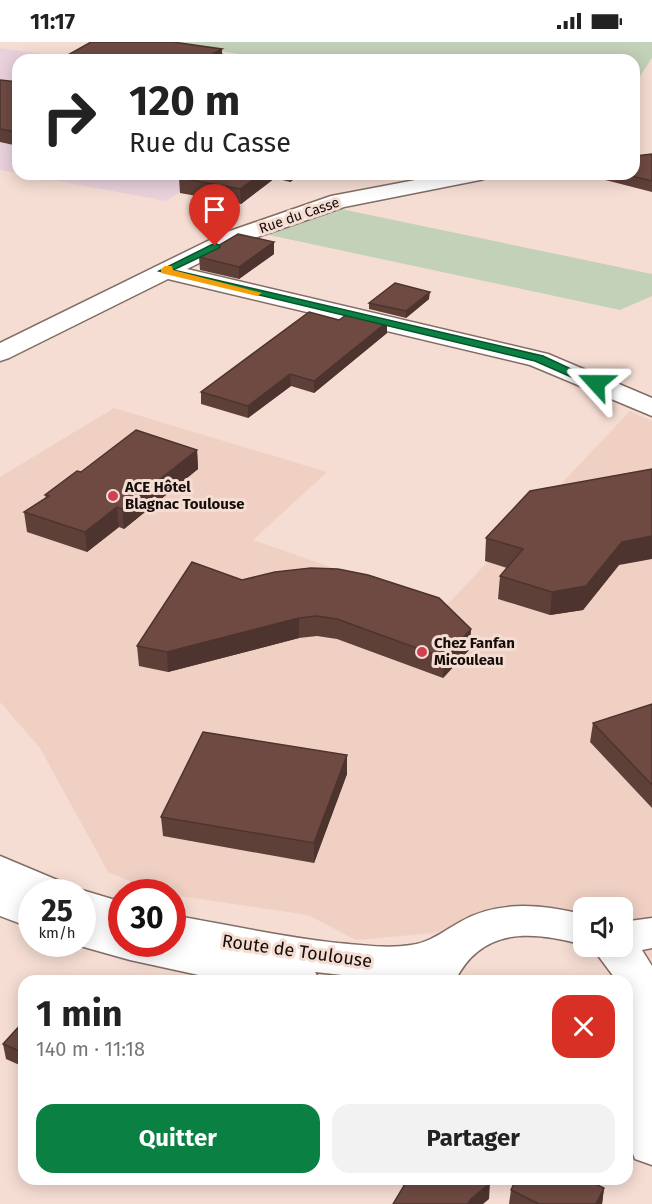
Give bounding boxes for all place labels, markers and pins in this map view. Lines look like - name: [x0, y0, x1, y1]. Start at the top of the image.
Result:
- pin: [189, 184, 240, 246]
- place label: ACE Hôtel Blagnac Toulouse: [124, 478, 244, 513]
- marker: ACE Hôtel Blagnac Toulouse: [106, 489, 120, 503]
- place label: Chez Fanfan Micouleau: [434, 634, 515, 669]
- marker: Chez Fanfan Micouleau: [415, 645, 429, 659]

